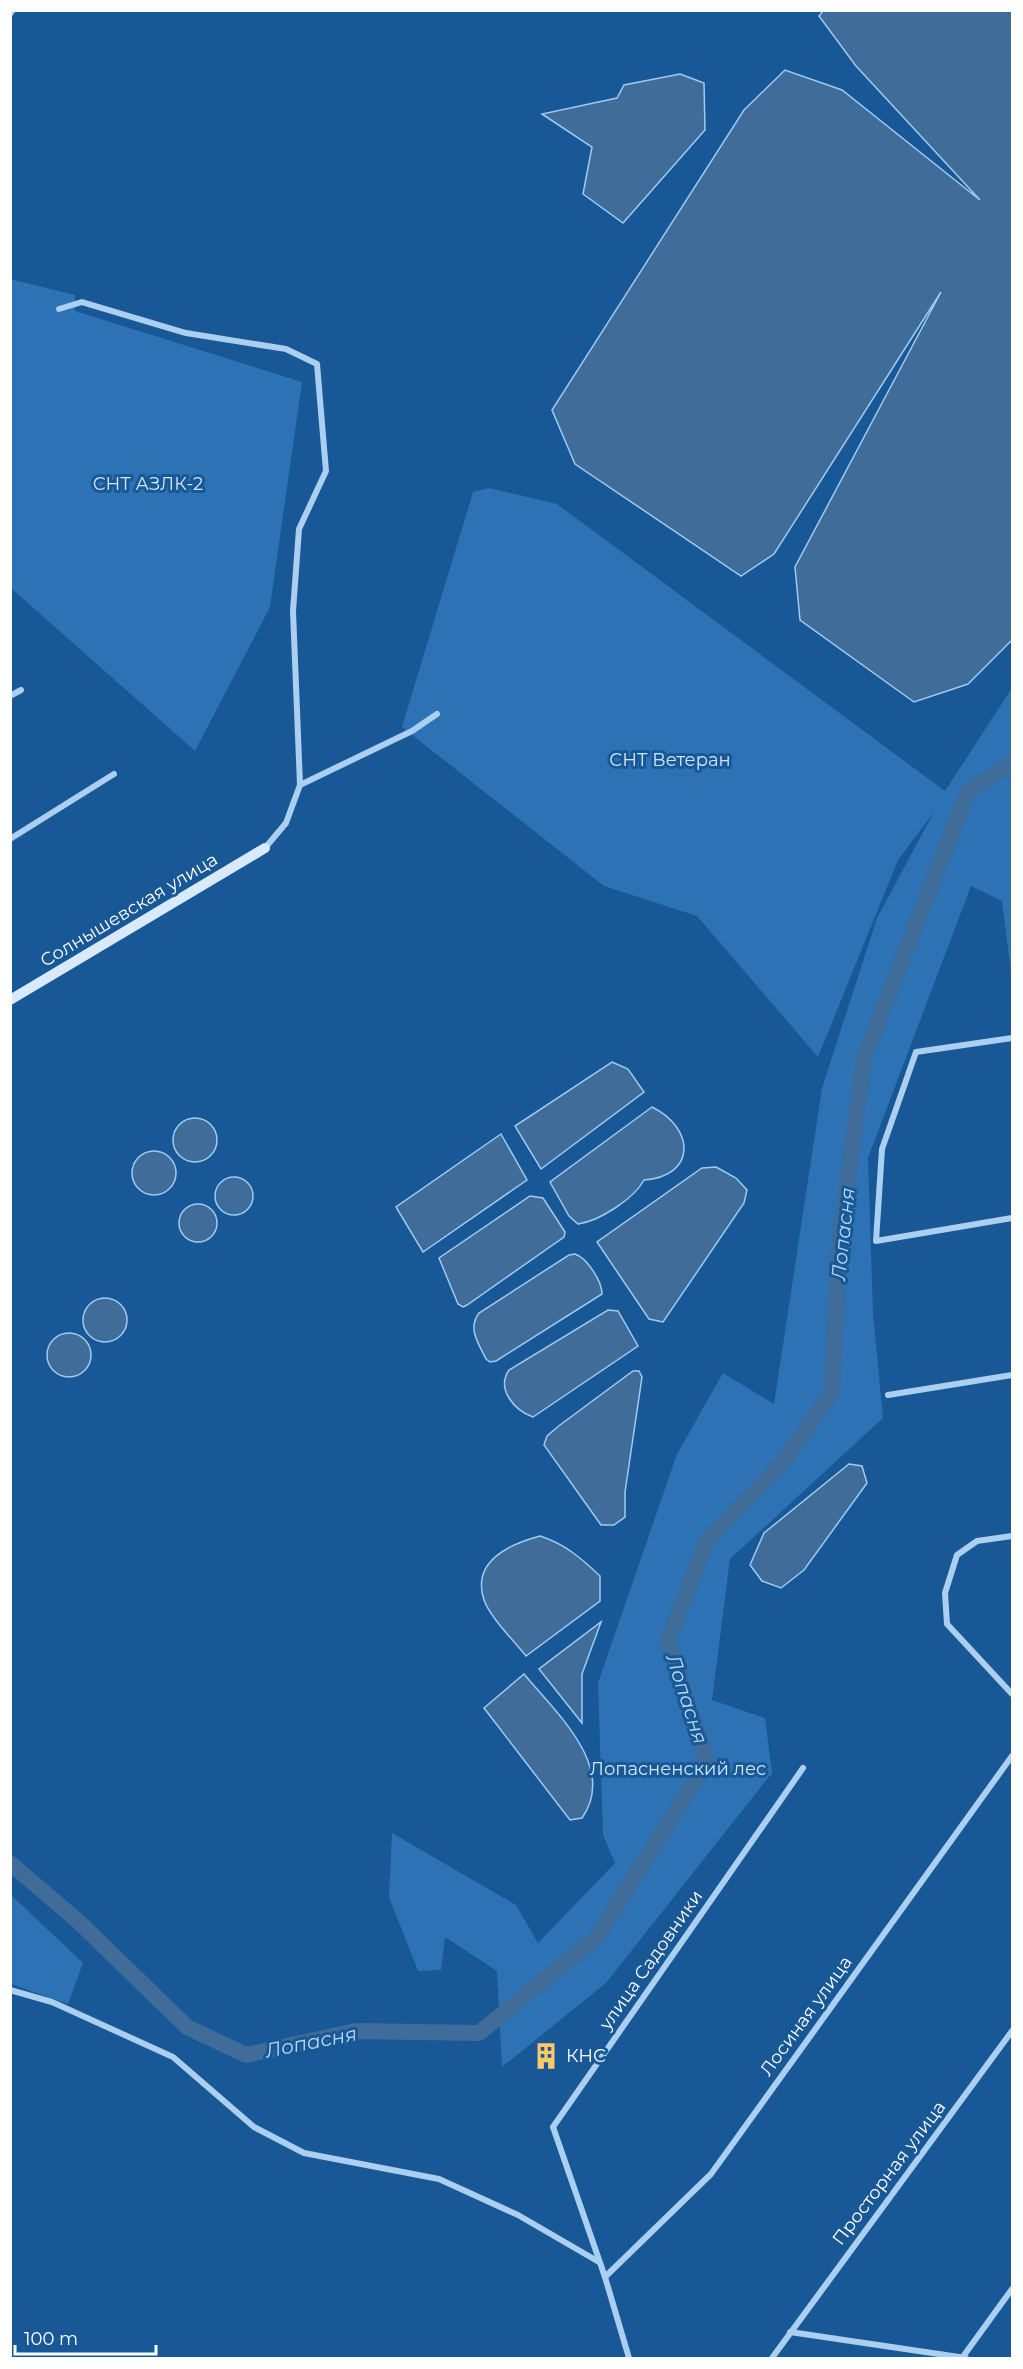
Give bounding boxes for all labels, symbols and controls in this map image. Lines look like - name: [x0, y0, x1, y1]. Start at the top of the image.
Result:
- park label: СНТ АЗЛК-2: [93, 473, 203, 495]
- park label: СНТ Ветеран: [609, 749, 731, 771]
- street label: Солнышевская улица: [36, 848, 222, 972]
- water label: Лопасня: [826, 1187, 860, 1282]
- water label: Лопасня: [661, 1650, 713, 1747]
- park label: Лопасненский лес: [590, 1758, 766, 1780]
- street label: улица Садовники: [594, 1886, 708, 2035]
- street label: Лосиная улица: [755, 1952, 857, 2080]
- water label: Лопасня: [262, 2021, 359, 2063]
- building icon: КНС: [531, 2041, 561, 2071]
- place label: КНС: [566, 2045, 606, 2067]
- street label: Просторная улица: [828, 2097, 950, 2249]
- scale bar: [15, 2318, 156, 2356]
- text: 100 m: [24, 2328, 78, 2350]

